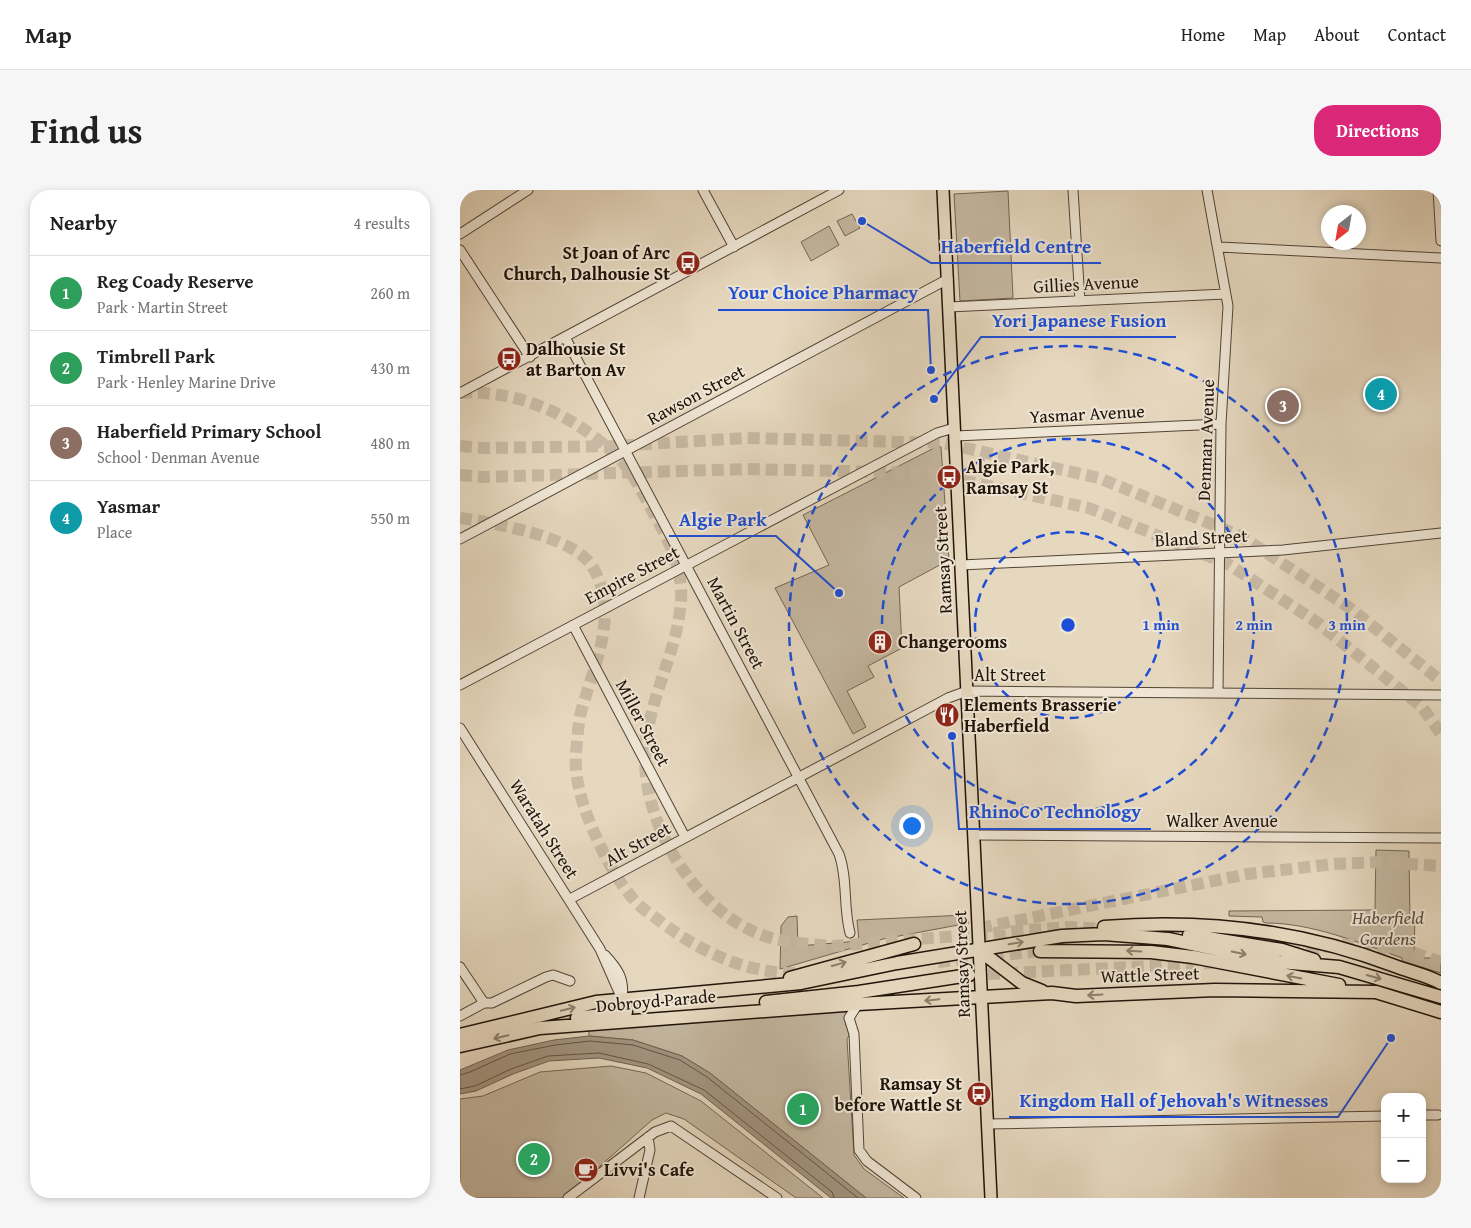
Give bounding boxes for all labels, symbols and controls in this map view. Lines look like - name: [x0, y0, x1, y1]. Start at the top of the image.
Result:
- text: Map: [25, 17, 72, 52]
- text: Home: [1181, 21, 1225, 48]
- text: Map: [1253, 21, 1286, 48]
- text: About: [1314, 21, 1360, 48]
- text: Contact: [1388, 21, 1446, 48]
- text: Find us: [30, 105, 143, 156]
- button: Directions: [1314, 105, 1441, 156]
- north arrow: [1321, 205, 1366, 250]
- text: Nearby: [50, 207, 117, 238]
- text: 4 results: [353, 211, 410, 235]
- callout: Haberfield Centre: [931, 229, 1101, 263]
- text: Haberfield Centre: [941, 232, 1091, 260]
- place label: St Joan of Arc Church, Dalhousie St: [504, 239, 670, 287]
- bus stop icon: St Joan of Arc Church, Dalhousie St: [675, 250, 701, 276]
- text: Reg Coady Reserve: [97, 267, 254, 295]
- street label: Gillies Avenue: [1032, 267, 1139, 300]
- callout: Your Choice Pharmacy: [718, 276, 928, 310]
- text: Your Choice Pharmacy: [728, 278, 918, 306]
- text: 1: [62, 281, 70, 305]
- text: 260 m: [370, 281, 410, 305]
- text: Park · Martin Street: [97, 295, 228, 319]
- callout: Yori Japanese Fusion: [981, 303, 1176, 337]
- text: Yori Japanese Fusion: [992, 306, 1167, 334]
- place label: Dalhousie St at Barton Av: [526, 335, 626, 383]
- text: Timbrell Park: [97, 342, 215, 370]
- bus stop icon: Dalhousie St at Barton Av: [496, 346, 522, 372]
- text: 2: [62, 356, 70, 380]
- text: 430 m: [370, 356, 410, 380]
- street label: Rawson Street: [642, 357, 750, 432]
- text: Park · Henley Marine Drive: [97, 370, 276, 394]
- pin: 4: [1365, 375, 1397, 413]
- street label: Denman Avenue: [1190, 379, 1221, 501]
- pin: 3: [1267, 387, 1299, 425]
- street label: Yasmar Avenue: [1029, 397, 1145, 430]
- text: Haberfield Primary School: [97, 417, 321, 445]
- text: 3: [62, 431, 70, 455]
- text: 480 m: [370, 431, 410, 455]
- text: School · Denman Avenue: [97, 445, 260, 469]
- place label: Algie Park, Ramsay St: [966, 453, 1054, 501]
- bus stop icon: Algie Park, Ramsay St: [936, 464, 962, 490]
- text: Yasmar: [97, 492, 160, 520]
- callout: Algie Park: [669, 502, 776, 536]
- text: Algie Park: [679, 505, 767, 533]
- street label: Ramsay Street: [926, 505, 959, 615]
- text: 4: [62, 506, 70, 530]
- text: 550 m: [370, 506, 410, 530]
- text: Place: [97, 520, 132, 544]
- street label: Bland Street: [1154, 522, 1249, 553]
- street label: Empire Street: [580, 538, 684, 611]
- street label: Martin Street: [701, 572, 773, 675]
- text: 1 min: [1142, 614, 1180, 635]
- text: 2 min: [1235, 614, 1273, 635]
- text: 3 min: [1328, 614, 1366, 635]
- centre of rings: [1059, 616, 1077, 634]
- place label: Changerooms: [898, 628, 1008, 655]
- building icon: Changerooms: [867, 629, 893, 655]
- street label: Alt Street: [974, 661, 1047, 688]
- street label: Miller Street: [609, 674, 678, 772]
- place label: Elements Brasserie Haberfield: [964, 691, 1117, 739]
- restaurant icon: Elements Brasserie Haberfield: [934, 702, 960, 728]
- street label: Waratah Street: [503, 774, 586, 884]
- callout: RhinoCo Technology: [959, 795, 1151, 829]
- text: RhinoCo Technology: [969, 797, 1141, 825]
- street label: Walker Avenue: [1166, 807, 1278, 834]
- your location: [899, 813, 925, 839]
- street label: Alt Street: [600, 814, 676, 873]
- park label: Haberfield Gardens: [1351, 904, 1424, 952]
- street label: Ramsay Street: [946, 909, 977, 1018]
- one-way arrow: [1007, 938, 1023, 948]
- one-way arrow: [1126, 947, 1142, 956]
- one-way arrow: [1231, 949, 1247, 958]
- one-way arrow: [831, 959, 847, 968]
- street label: Wattle Street: [1100, 959, 1200, 990]
- one-way arrow: [1286, 971, 1302, 981]
- one-way arrow: [1366, 973, 1382, 983]
- street label: Dobroyd Parade: [595, 982, 717, 1019]
- one-way arrow: [1087, 991, 1103, 1000]
- one-way arrow: [925, 995, 941, 1005]
- one-way arrow: [560, 1003, 576, 1013]
- one-way arrow: [493, 1033, 509, 1042]
- place label: Ramsay St before Wattle St: [835, 1070, 962, 1118]
- bus stop icon: Ramsay St before Wattle St: [966, 1081, 992, 1107]
- callout: Kingdom Hall of Jehovah's Witnesses: [1009, 1083, 1338, 1117]
- text: Kingdom Hall of Jehovah's Witnesses: [1020, 1086, 1328, 1114]
- pin: 1: [787, 1090, 819, 1128]
- map controls: [1381, 1093, 1426, 1183]
- button: +: [1381, 1093, 1426, 1138]
- button: −: [1381, 1138, 1426, 1183]
- pin: 2: [518, 1140, 550, 1178]
- place label: Livvi's Cafe: [604, 1156, 694, 1183]
- cafe icon: Livvi's Cafe: [573, 1157, 599, 1183]

